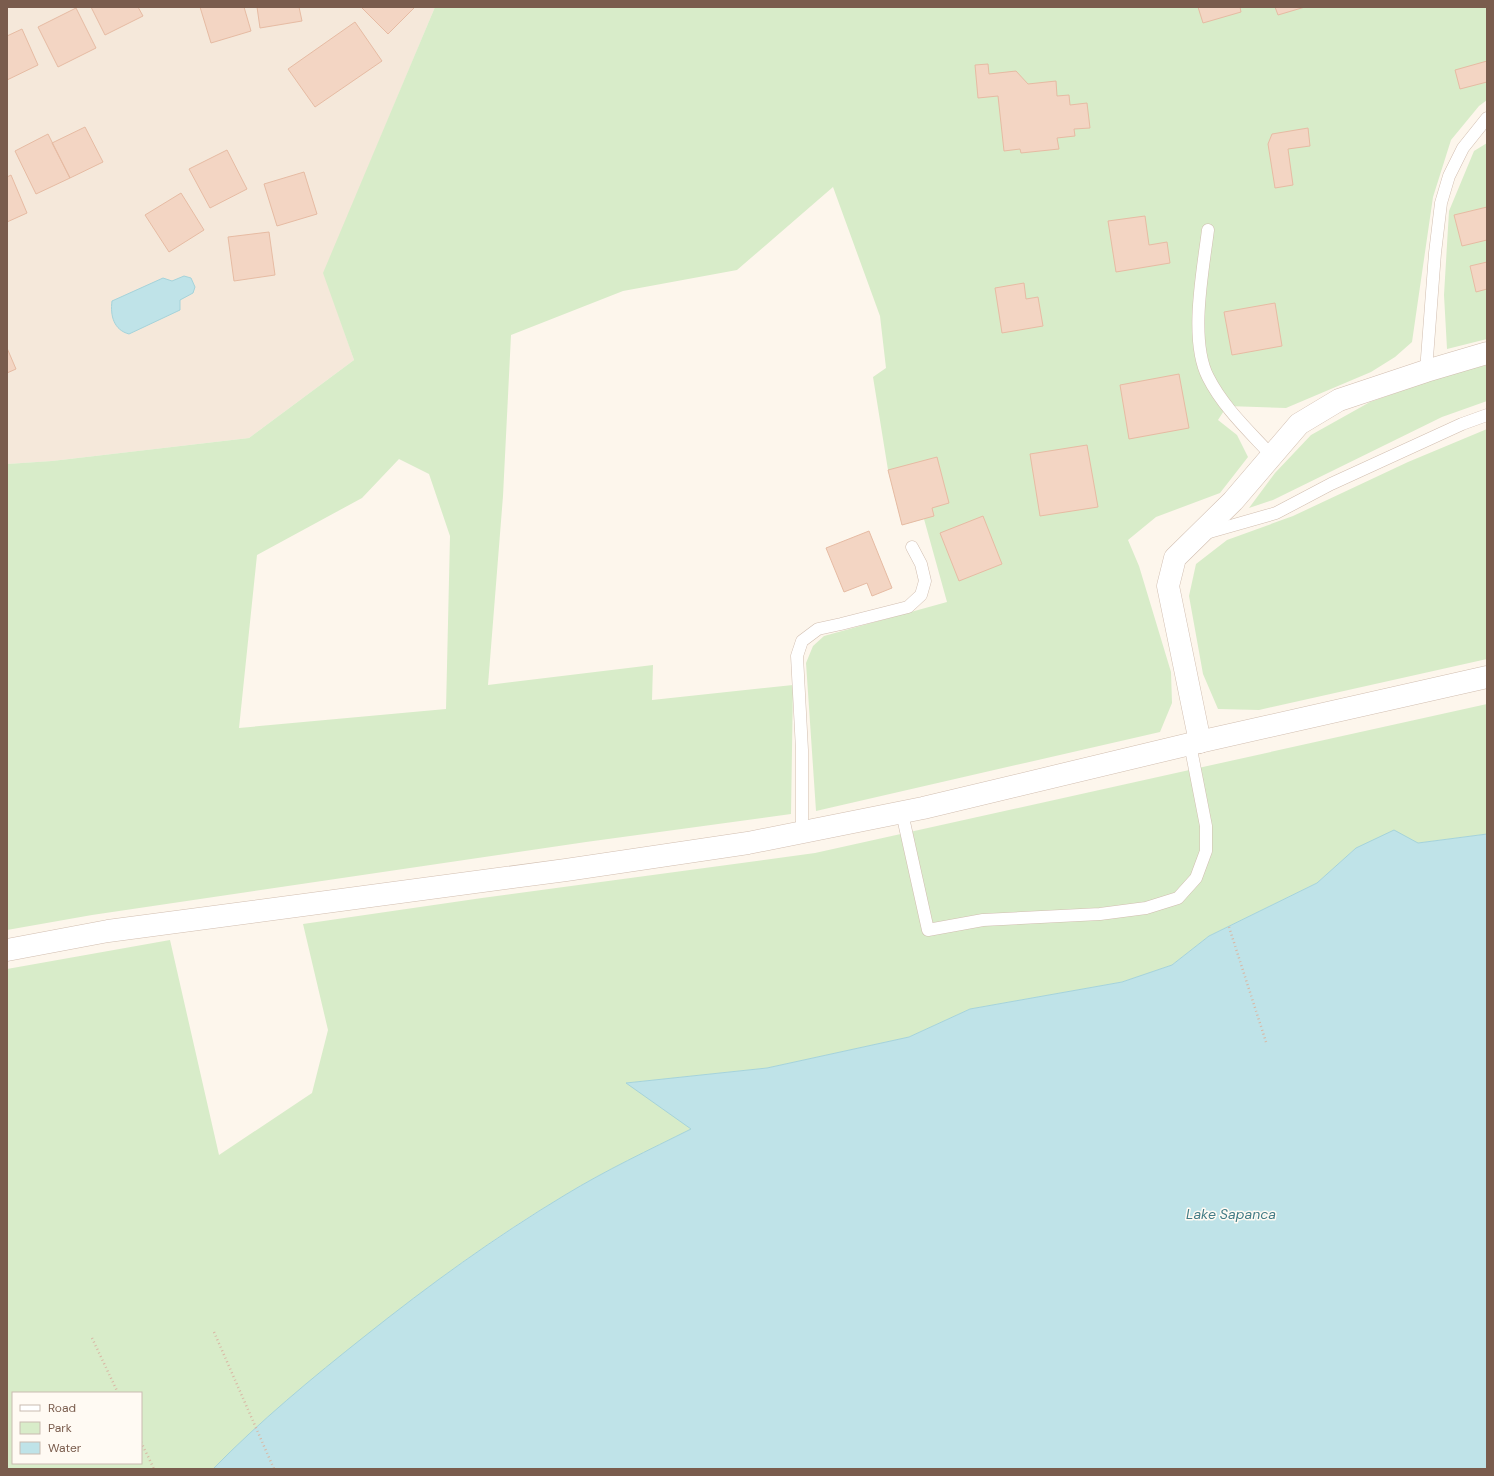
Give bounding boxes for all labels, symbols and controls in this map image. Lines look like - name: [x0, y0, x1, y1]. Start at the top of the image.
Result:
- water label: Lake Sapanca: [1186, 1205, 1276, 1223]
- legend: [12, 1392, 142, 1464]
- text: Road: [48, 1400, 76, 1416]
- text: Park: [48, 1420, 72, 1436]
- text: Water: [48, 1440, 82, 1456]

